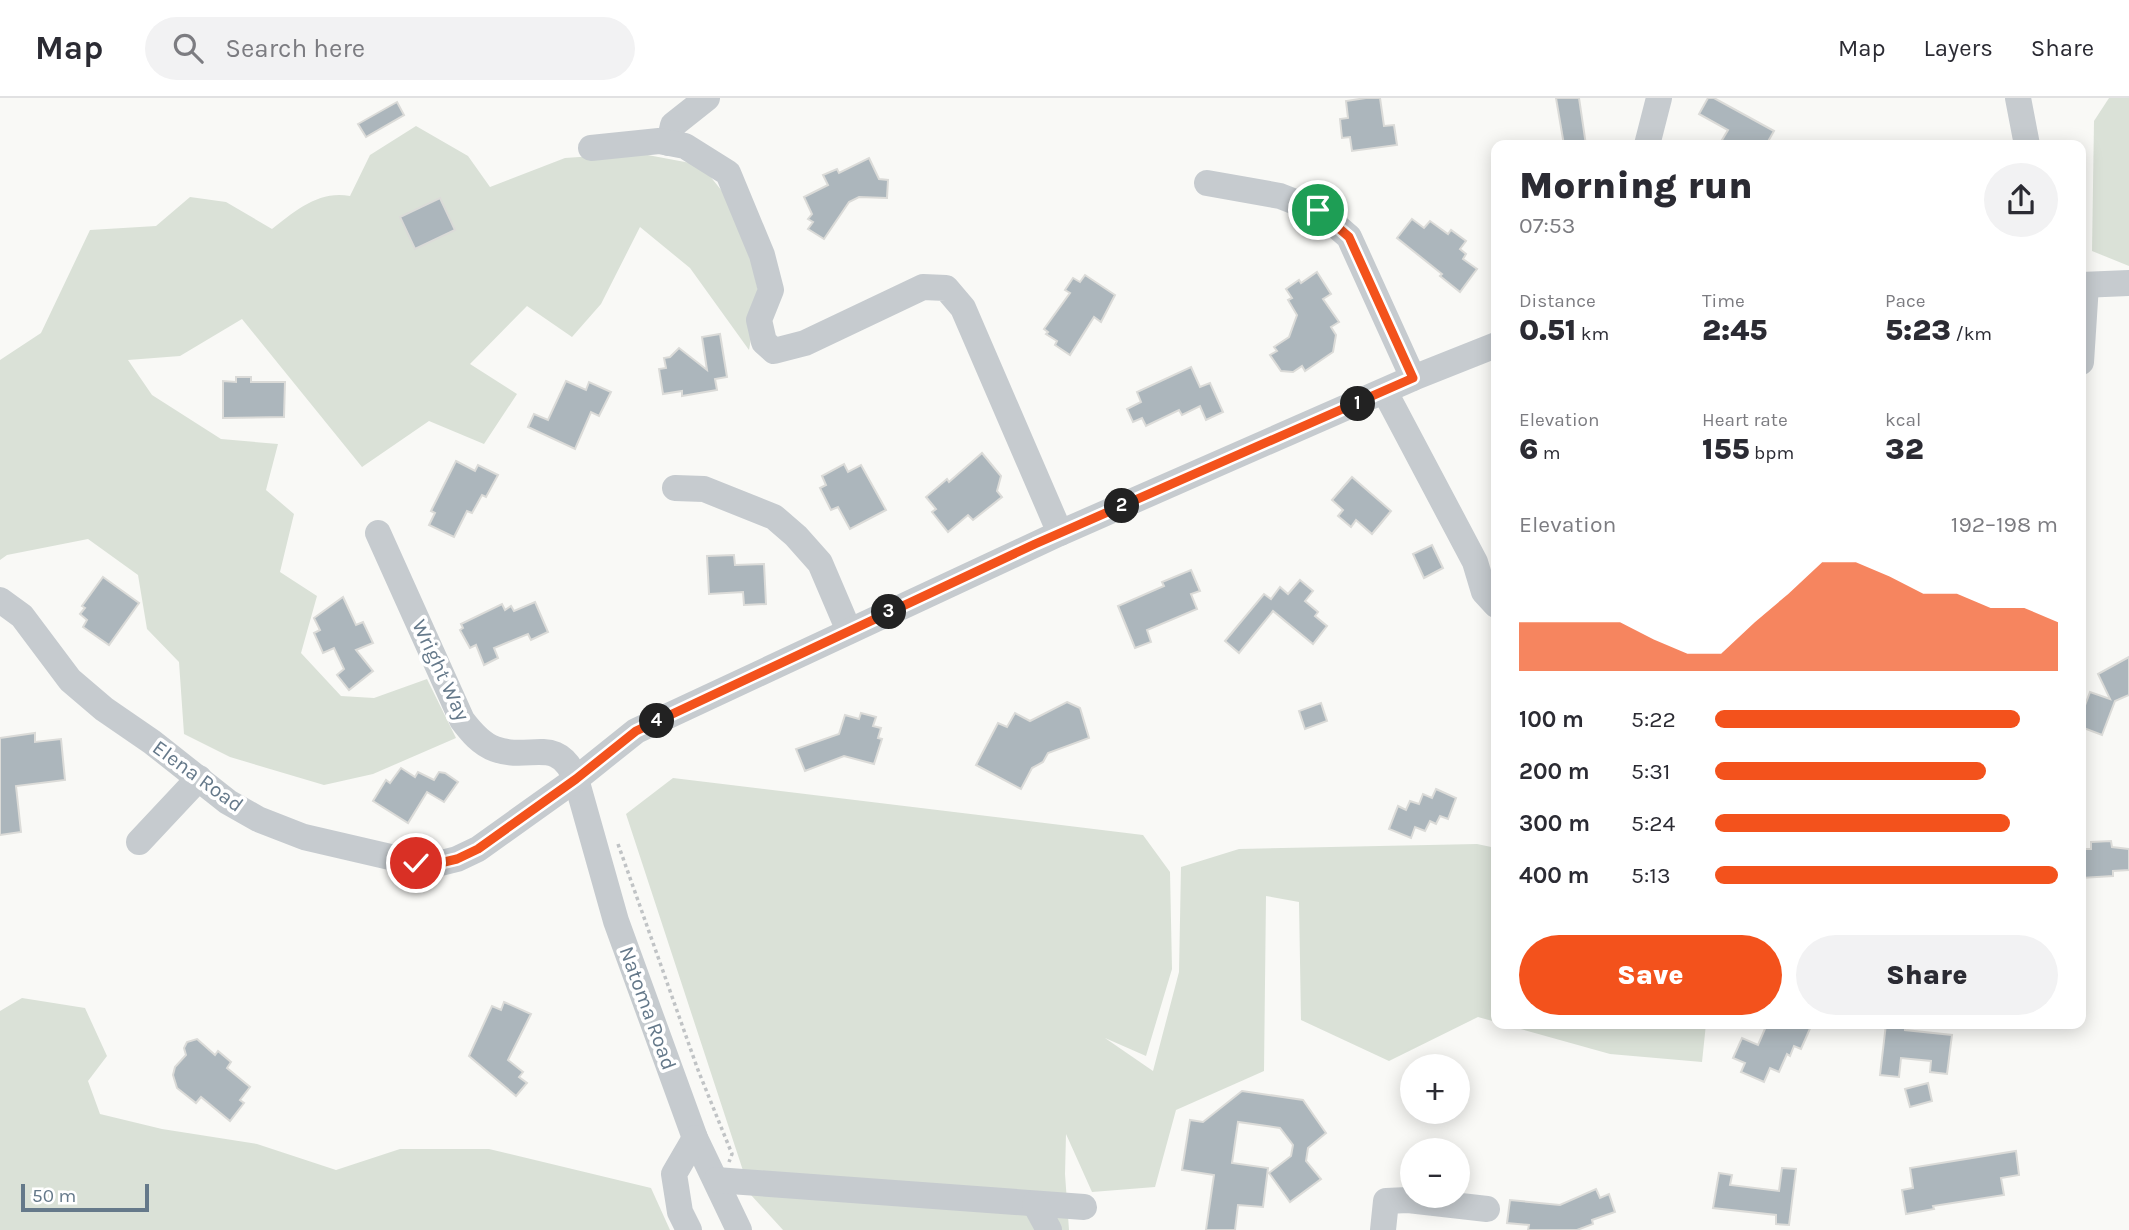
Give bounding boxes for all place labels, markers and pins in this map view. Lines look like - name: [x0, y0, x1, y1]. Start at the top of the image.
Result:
- pin: [1288, 180, 1348, 240]
- pin: 1: [1340, 386, 1376, 422]
- pin: 2: [1104, 488, 1140, 524]
- pin: 3: [872, 594, 906, 630]
- pin: 4: [640, 704, 674, 738]
- pin: [386, 833, 446, 893]

